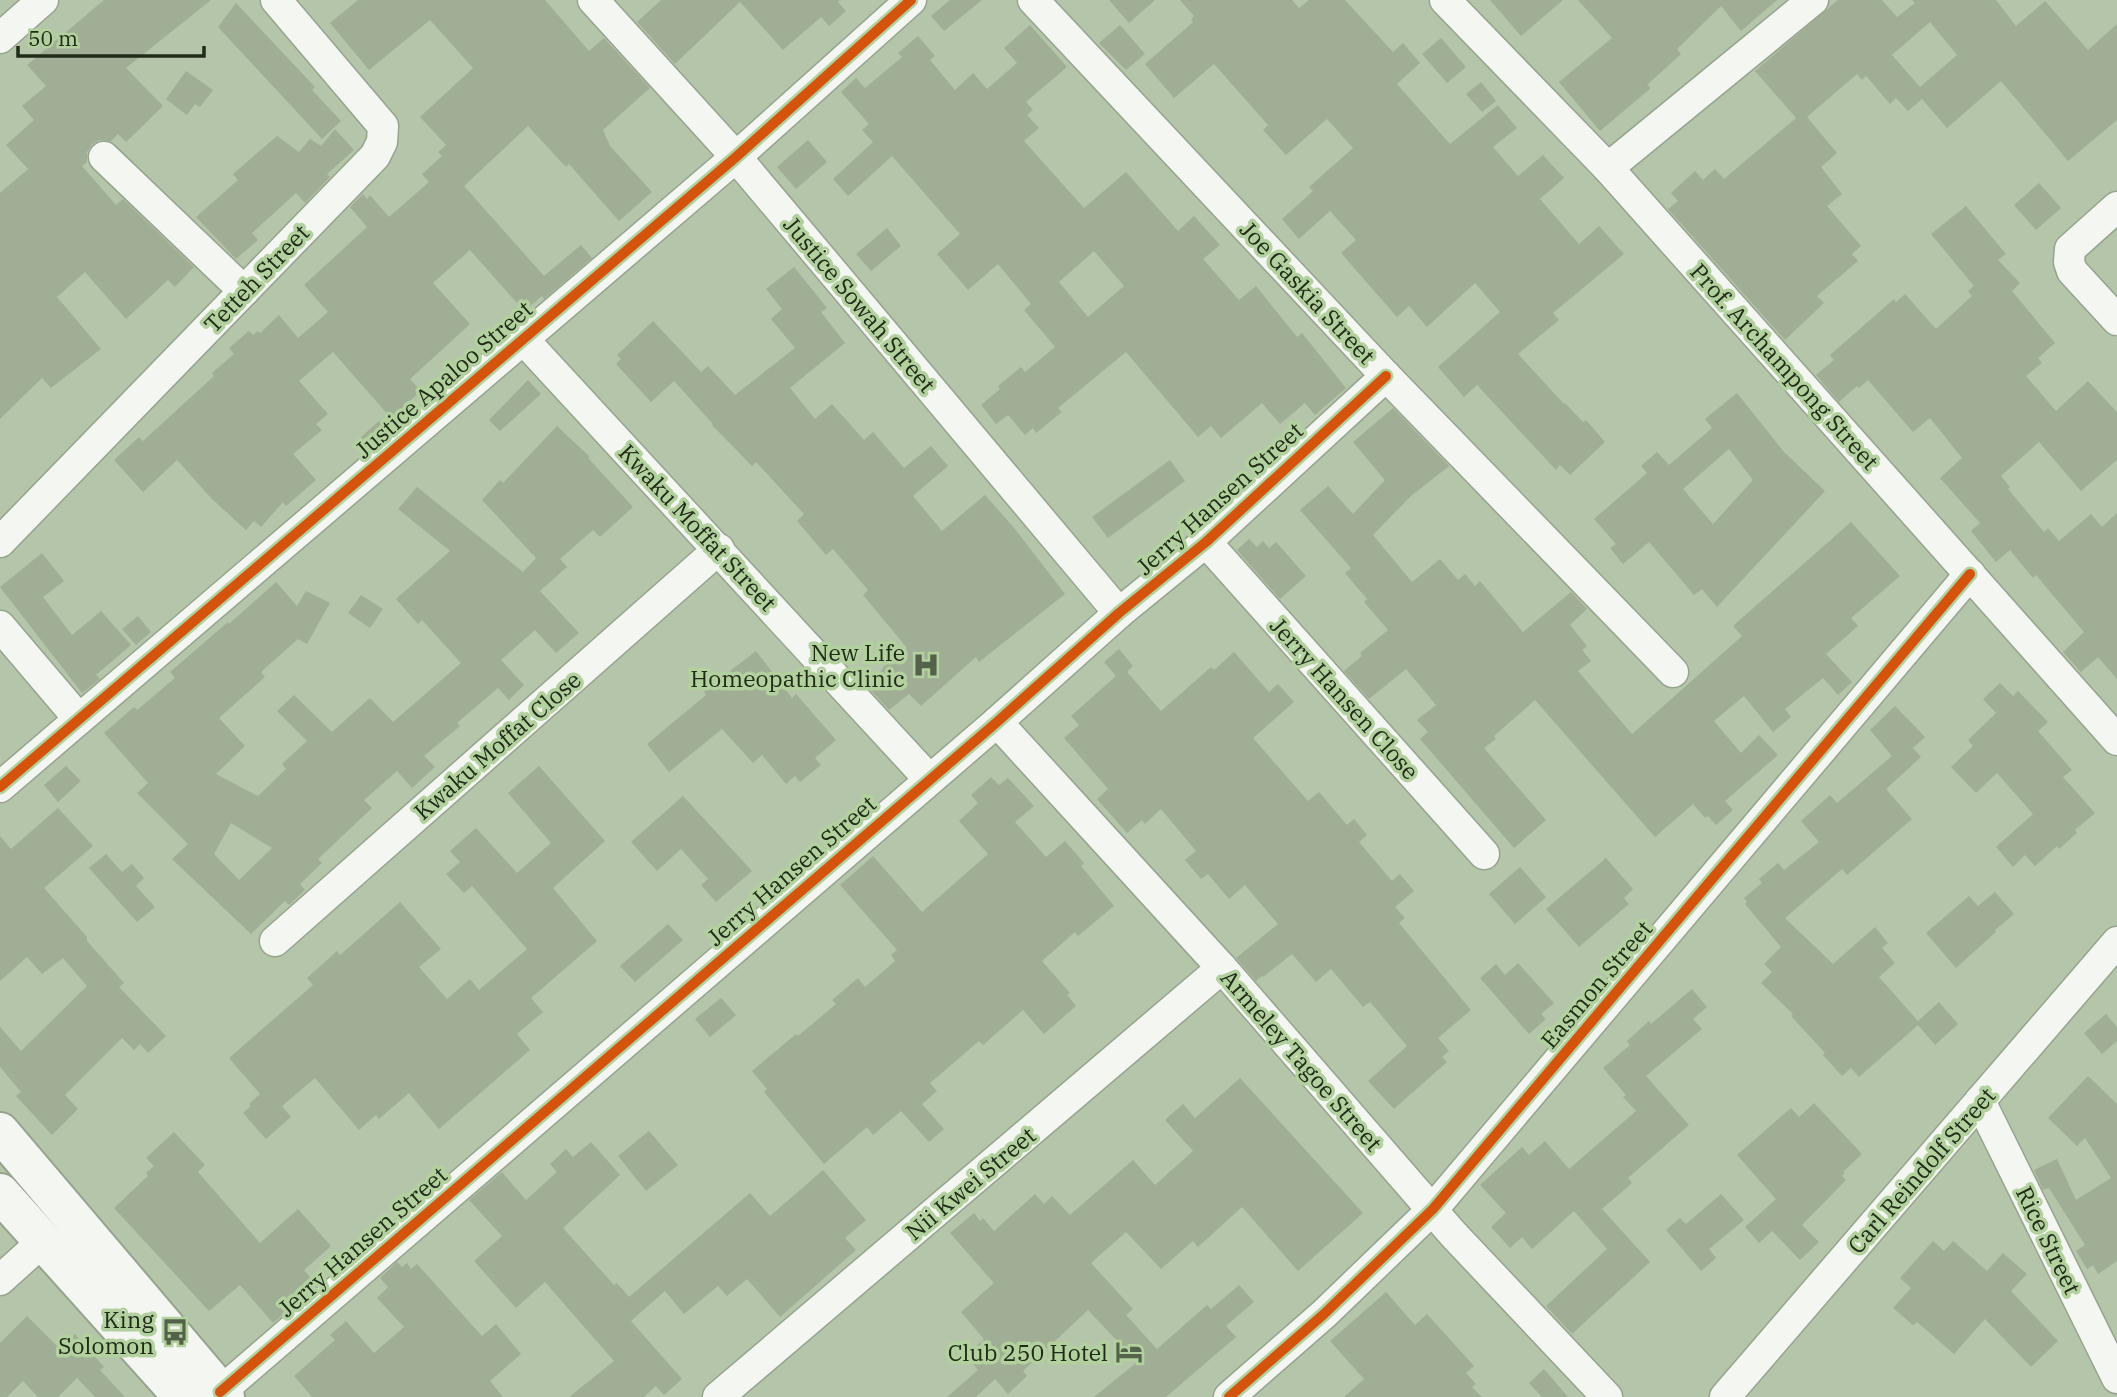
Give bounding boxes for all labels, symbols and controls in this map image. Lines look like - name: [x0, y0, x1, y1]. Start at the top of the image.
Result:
- scale bar: [18, 14, 203, 58]
- text: 50 m: [28, 24, 78, 52]
- street label: Justice Sowah Street: [777, 210, 943, 398]
- street label: Joe Gaskia Street: [1234, 214, 1382, 370]
- street label: Tetteh Street: [197, 218, 315, 338]
- street label: Prof. Archampong Street: [1684, 257, 1886, 475]
- street label: Justice Apaloo Street: [348, 294, 538, 464]
- street label: Jerry Hansen Street: [1129, 415, 1309, 581]
- street label: Kwaku Moffat Street: [613, 437, 783, 617]
- street label: Jerry Hansen Close: [1264, 610, 1426, 786]
- place label: New Life Homeopathic Clinic: [690, 637, 905, 693]
- hospital icon: New Life Homeopathic Clinic: [911, 650, 941, 680]
- street label: Kwaku Moffat Close: [407, 664, 587, 826]
- street label: Jerry Hansen Street: [700, 788, 882, 952]
- street label: Easmon Street: [1534, 914, 1658, 1054]
- street label: Armeley Tagoe Street: [1215, 963, 1389, 1157]
- street label: Carl Reindolf Street: [1841, 1081, 2001, 1259]
- street label: Nii Kwei Street: [899, 1120, 1041, 1246]
- street label: Jerry Hansen Street: [271, 1159, 453, 1323]
- street label: Rice Street: [2010, 1181, 2088, 1299]
- place label: King Solomon: [58, 1304, 154, 1360]
- bus stop icon: King Solomon: [160, 1317, 190, 1347]
- place label: Club 250 Hotel: [948, 1337, 1108, 1367]
- hotel icon: Club 250 Hotel: [1114, 1337, 1144, 1367]

